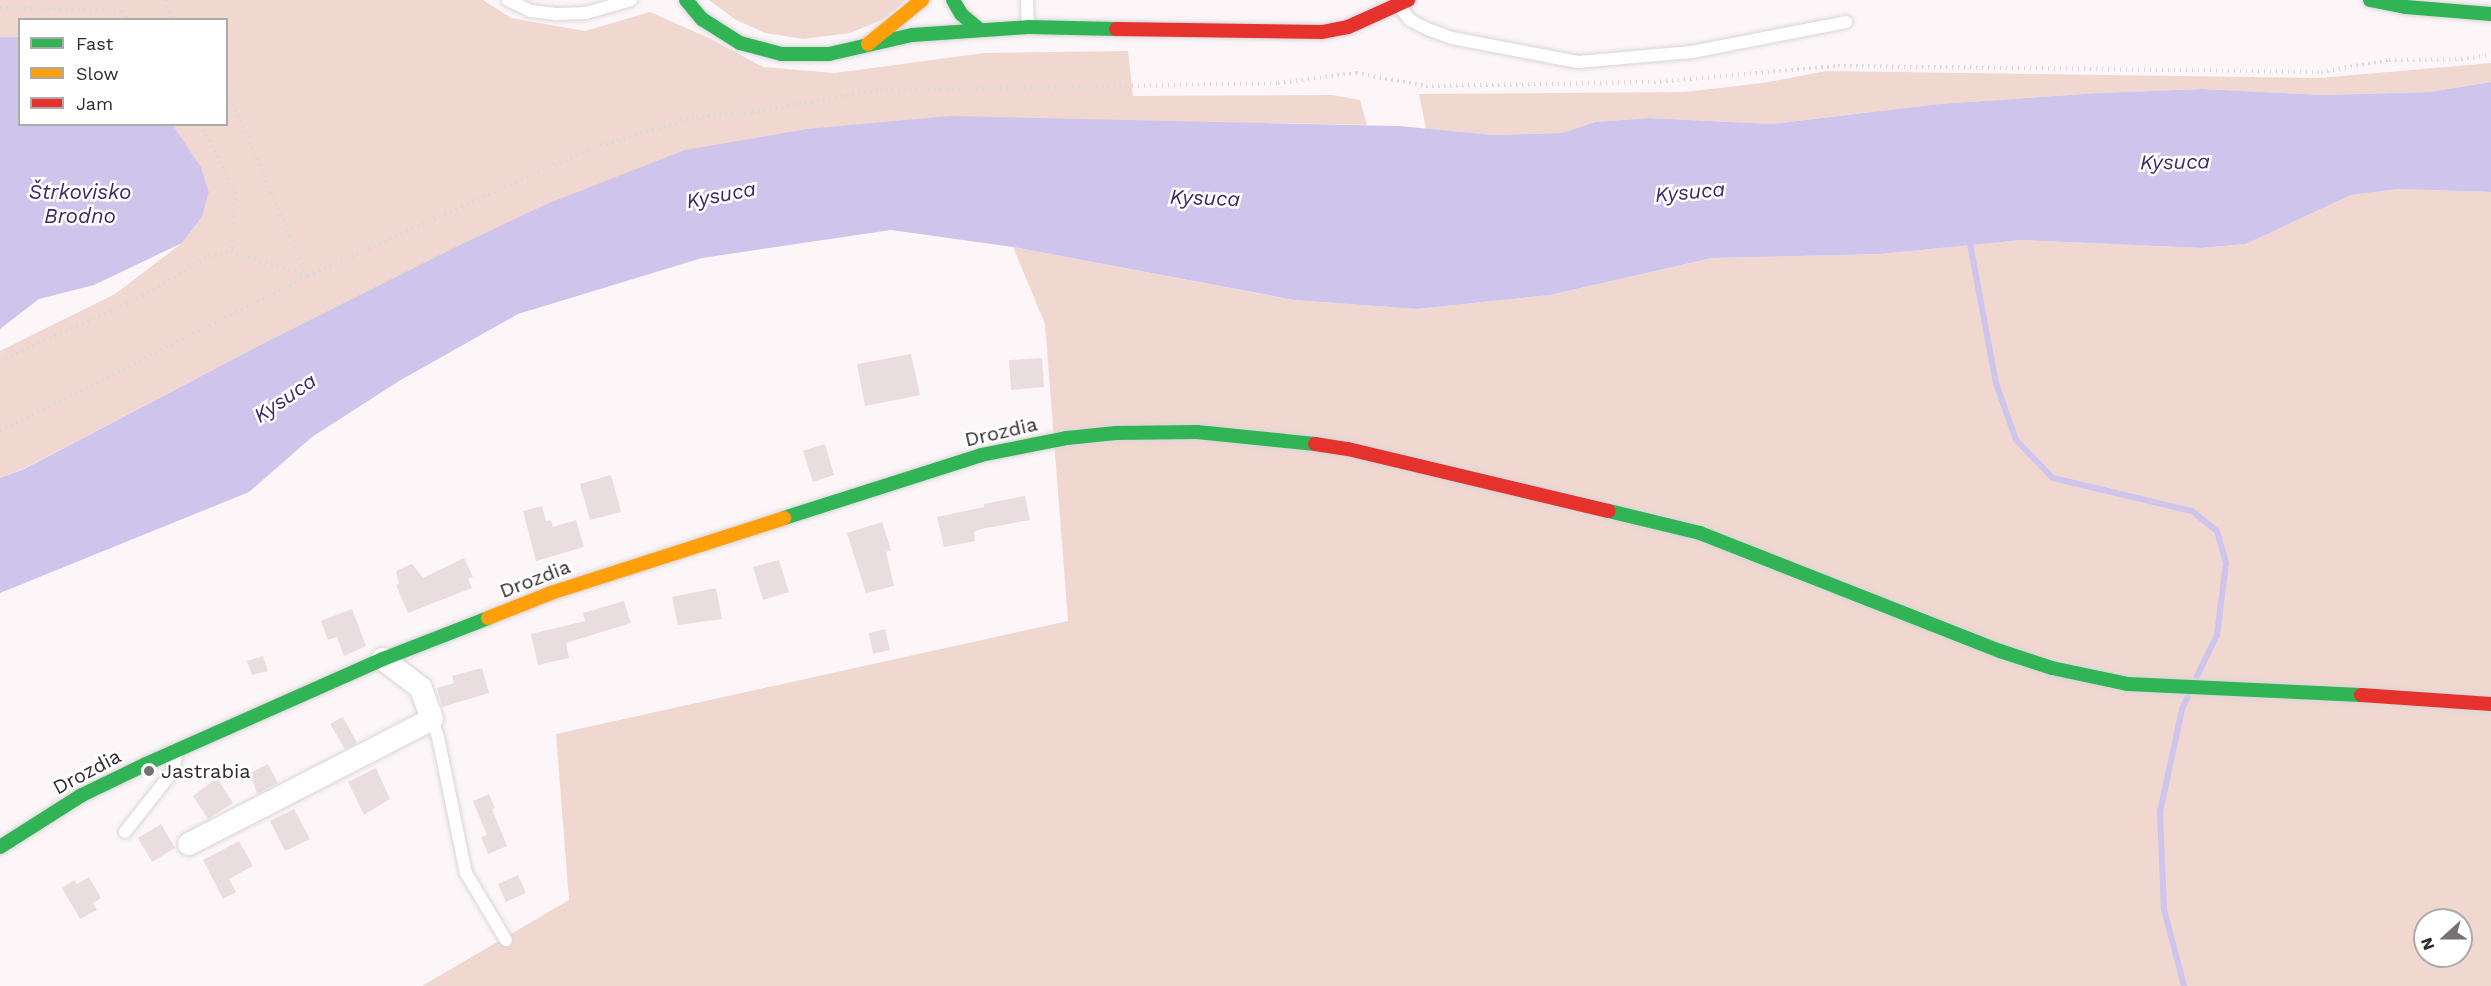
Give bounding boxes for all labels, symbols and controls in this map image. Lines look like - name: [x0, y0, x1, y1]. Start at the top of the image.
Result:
- legend: [18, 18, 228, 126]
- text: Fast: [76, 33, 113, 54]
- text: Slow: [76, 63, 119, 84]
- text: Jam: [76, 93, 113, 114]
- water label: Kysuca: [2140, 149, 2210, 175]
- water label: Kysuca: [684, 176, 758, 214]
- water label: Kysuca: [1654, 176, 1726, 208]
- water label: Štrkovisko Brodno: [28, 179, 132, 229]
- water label: Kysuca: [1169, 184, 1241, 212]
- water label: Kysuca: [249, 368, 321, 428]
- street label: Drozdia: [962, 412, 1040, 452]
- street label: Drozdia: [496, 555, 574, 603]
- street label: Drozdia: [49, 744, 125, 800]
- place label: Jastrabia: [161, 759, 251, 783]
- marker: Jastrabia: [142, 764, 156, 778]
- north arrow: [2413, 908, 2473, 968]
- text: N: [2417, 935, 2439, 953]

